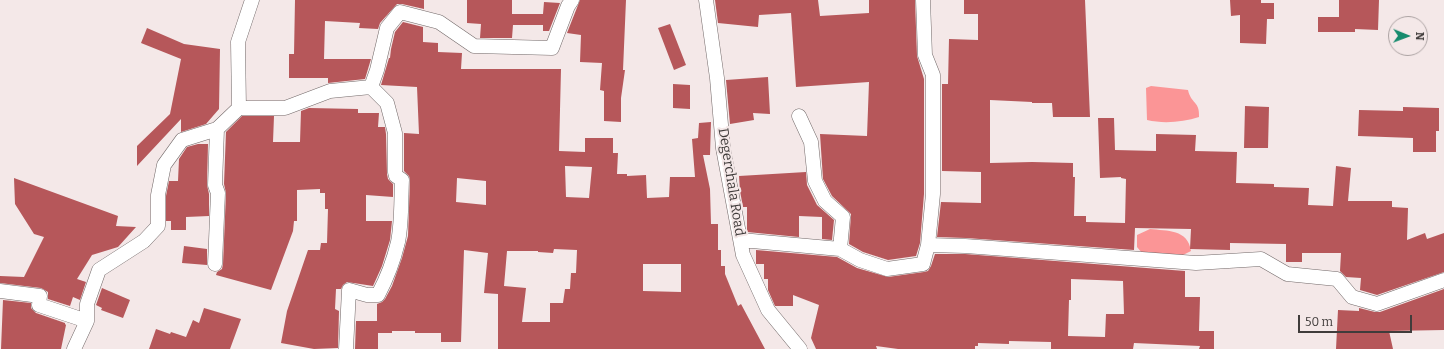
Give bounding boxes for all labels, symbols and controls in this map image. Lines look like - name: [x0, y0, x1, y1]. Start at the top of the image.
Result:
- north arrow: [1388, 16, 1428, 56]
- text: N: [1413, 32, 1426, 41]
- street label: Degerchala Road: [714, 127, 748, 237]
- scale bar: [1300, 307, 1414, 333]
- text: 50 m: [1305, 315, 1333, 329]

